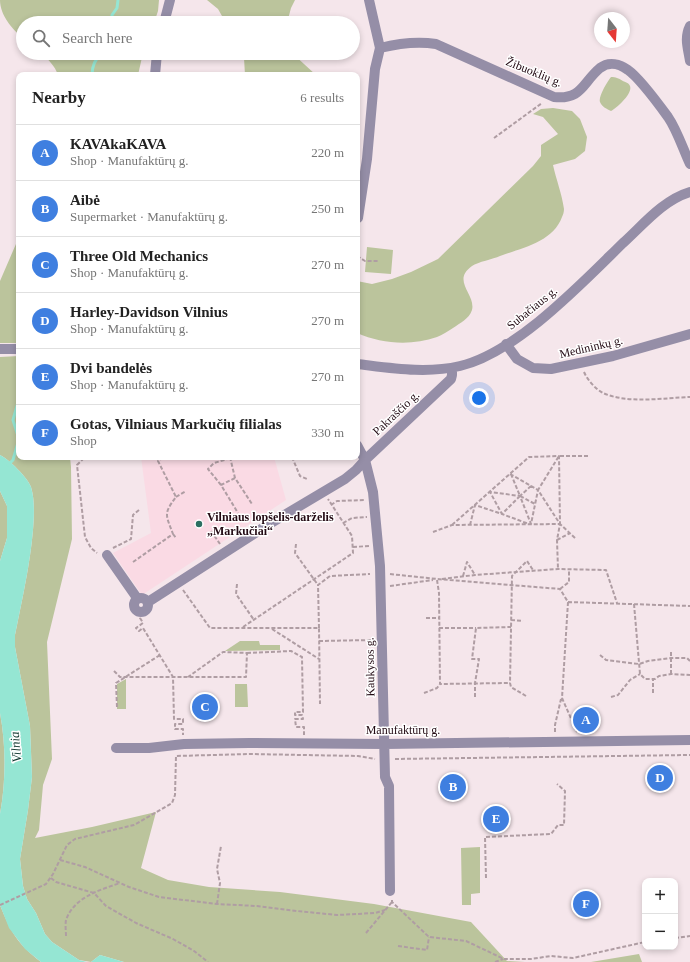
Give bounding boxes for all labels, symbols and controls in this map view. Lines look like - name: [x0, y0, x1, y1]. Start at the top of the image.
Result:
- north arrow: [594, 12, 630, 48]
- search box: [16, 16, 360, 60]
- icon: search: [30, 27, 52, 49]
- text: Search here: [62, 30, 132, 46]
- street label: Žibuoklių g.: [504, 54, 564, 90]
- text: Nearby: [32, 88, 86, 107]
- text: 6 results: [300, 90, 344, 105]
- text: KAVAkaKAVA: [70, 136, 166, 152]
- text: A: [40, 145, 50, 160]
- text: 220 m: [311, 145, 344, 160]
- text: Shop · Manufaktūrų g.: [70, 153, 188, 168]
- text: Aibė: [70, 192, 100, 208]
- text: B: [41, 201, 49, 216]
- text: 250 m: [311, 201, 344, 216]
- text: Supermarket · Manufaktūrų g.: [70, 209, 228, 224]
- text: Three Old Mechanics: [70, 248, 208, 264]
- text: C: [40, 257, 50, 272]
- text: 270 m: [311, 257, 344, 272]
- text: Shop · Manufaktūrų g.: [70, 265, 188, 280]
- street label: Subačiaus g.: [504, 283, 560, 333]
- text: Harley-Davidson Vilnius: [70, 304, 228, 320]
- text: D: [40, 313, 50, 328]
- text: 270 m: [311, 313, 344, 328]
- text: Shop · Manufaktūrų g.: [70, 321, 188, 336]
- street label: Medininkų g.: [558, 333, 624, 361]
- text: Dvi bandelės: [70, 360, 152, 376]
- text: E: [41, 369, 49, 384]
- text: 270 m: [311, 369, 344, 384]
- text: Shop · Manufaktūrų g.: [70, 377, 188, 392]
- street label: Pakraščio g.: [370, 388, 422, 438]
- your location: [469, 388, 489, 408]
- text: Gotas, Vilniaus Markučių filialas: [70, 416, 282, 432]
- text: F: [41, 425, 49, 440]
- text: 330 m: [311, 425, 344, 440]
- text: Shop: [70, 433, 97, 448]
- place label: Vilniaus lopšelis-darželis „Markučiai“: [207, 510, 334, 538]
- marker: Vilniaus lopšelis-darželis „Markučiai“: [194, 519, 204, 529]
- street label: Kaukysos g.: [362, 637, 378, 697]
- pin: C: [192, 692, 218, 722]
- pin: A: [573, 705, 599, 735]
- street label: Manufaktūrų g.: [366, 723, 440, 737]
- water label: Vilnia: [7, 730, 24, 763]
- pin: D: [647, 763, 673, 793]
- pin: B: [440, 772, 466, 802]
- pin: E: [483, 804, 509, 834]
- map controls: [642, 878, 678, 950]
- button: +: [642, 878, 678, 914]
- pin: F: [573, 889, 599, 919]
- button: −: [642, 914, 678, 950]

